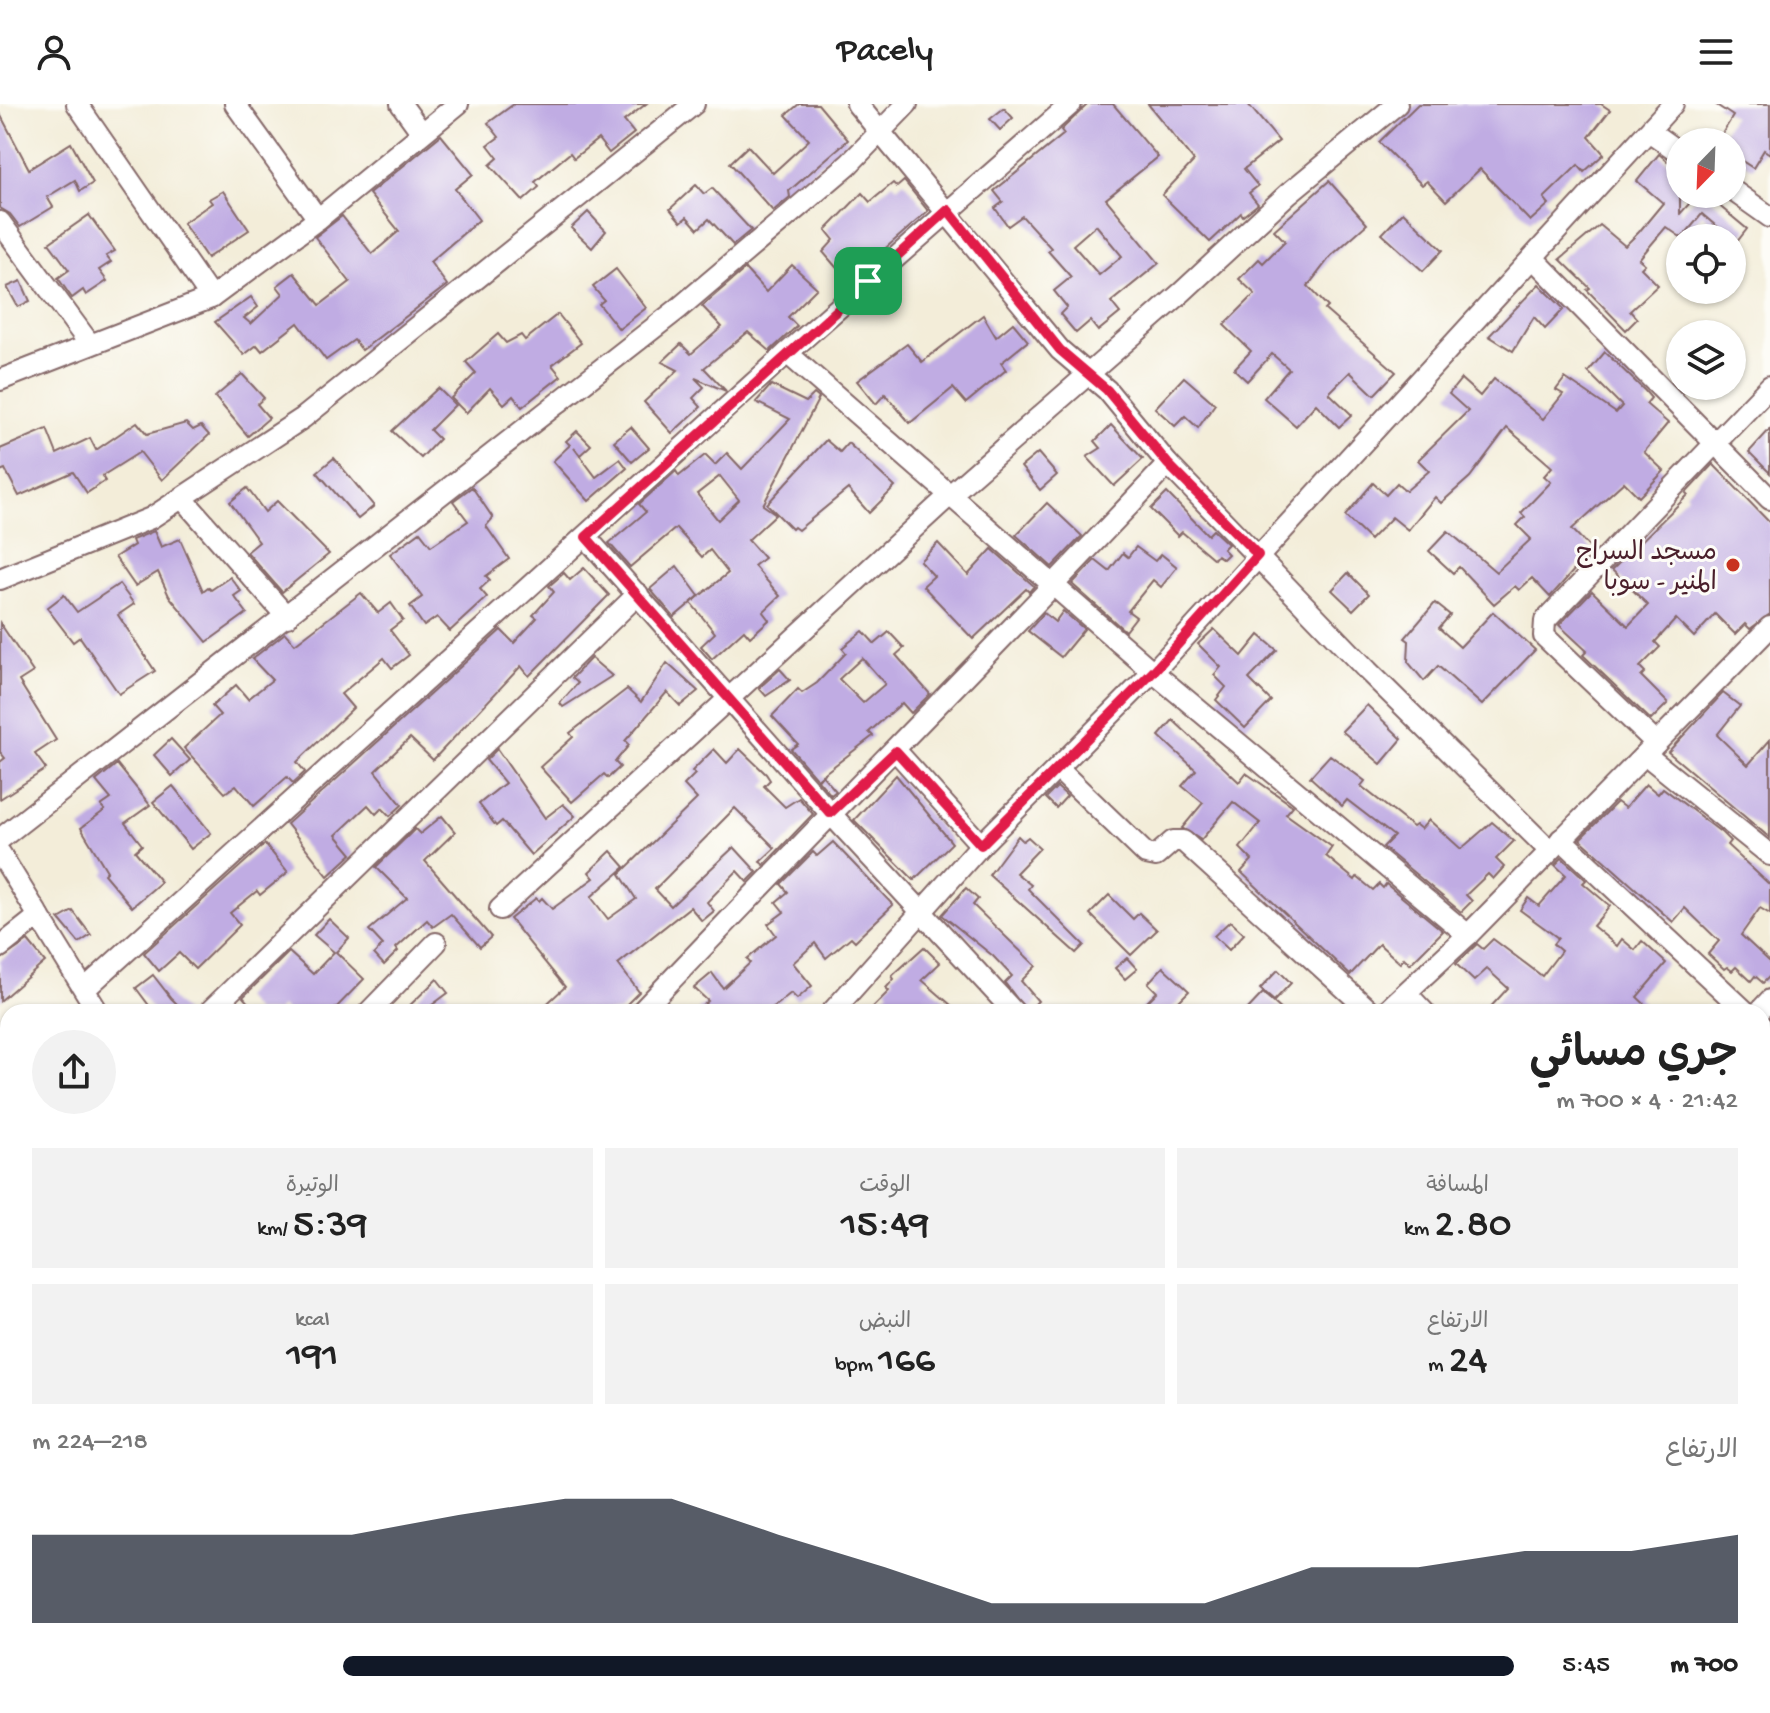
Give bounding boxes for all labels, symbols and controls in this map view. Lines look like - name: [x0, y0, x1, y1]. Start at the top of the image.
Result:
- icon: person: [32, 30, 76, 74]
- icon: menu: [1694, 30, 1738, 74]
- text: Pacely: [837, 31, 933, 74]
- north arrow: [1666, 128, 1746, 208]
- map controls: [1666, 128, 1746, 400]
- button: locate: [1666, 224, 1746, 304]
- pin: [834, 247, 902, 315]
- icon: arrive: [846, 259, 890, 303]
- button: layers: [1666, 320, 1746, 400]
- place label: مسجد السراج المنير - سوبا: [1576, 539, 1717, 600]
- marker: مسجد السراج المنير - سوبا: [1724, 556, 1742, 574]
- button: share: [32, 1030, 116, 1114]
- text: جري مسائي: [1529, 1031, 1738, 1083]
- text: 21:42 · 4 × 700 m: [1556, 1087, 1738, 1118]
- text: الوتيرة: [286, 1174, 339, 1200]
- text: الوقت: [859, 1174, 911, 1200]
- text: المسافة: [1426, 1174, 1489, 1200]
- text: 5:39: [293, 1203, 368, 1250]
- text: 15:49: [841, 1203, 929, 1250]
- text: 2.80: [1435, 1203, 1511, 1250]
- text: /km: [257, 1217, 293, 1243]
- text: km: [1404, 1217, 1435, 1243]
- text: kcal: [295, 1308, 330, 1334]
- text: النبض: [859, 1310, 911, 1336]
- text: الارتفاع: [1427, 1310, 1489, 1336]
- text: 191: [286, 1334, 339, 1381]
- text: 166: [878, 1339, 935, 1386]
- text: 24: [1449, 1339, 1487, 1386]
- text: bpm: [835, 1353, 878, 1379]
- text: m: [1428, 1353, 1449, 1379]
- text: 218–224 m: [32, 1428, 148, 1459]
- text: الارتفاع: [1665, 1437, 1738, 1468]
- text: 5:45: [1562, 1651, 1610, 1682]
- text: 700 m: [1670, 1651, 1738, 1682]

